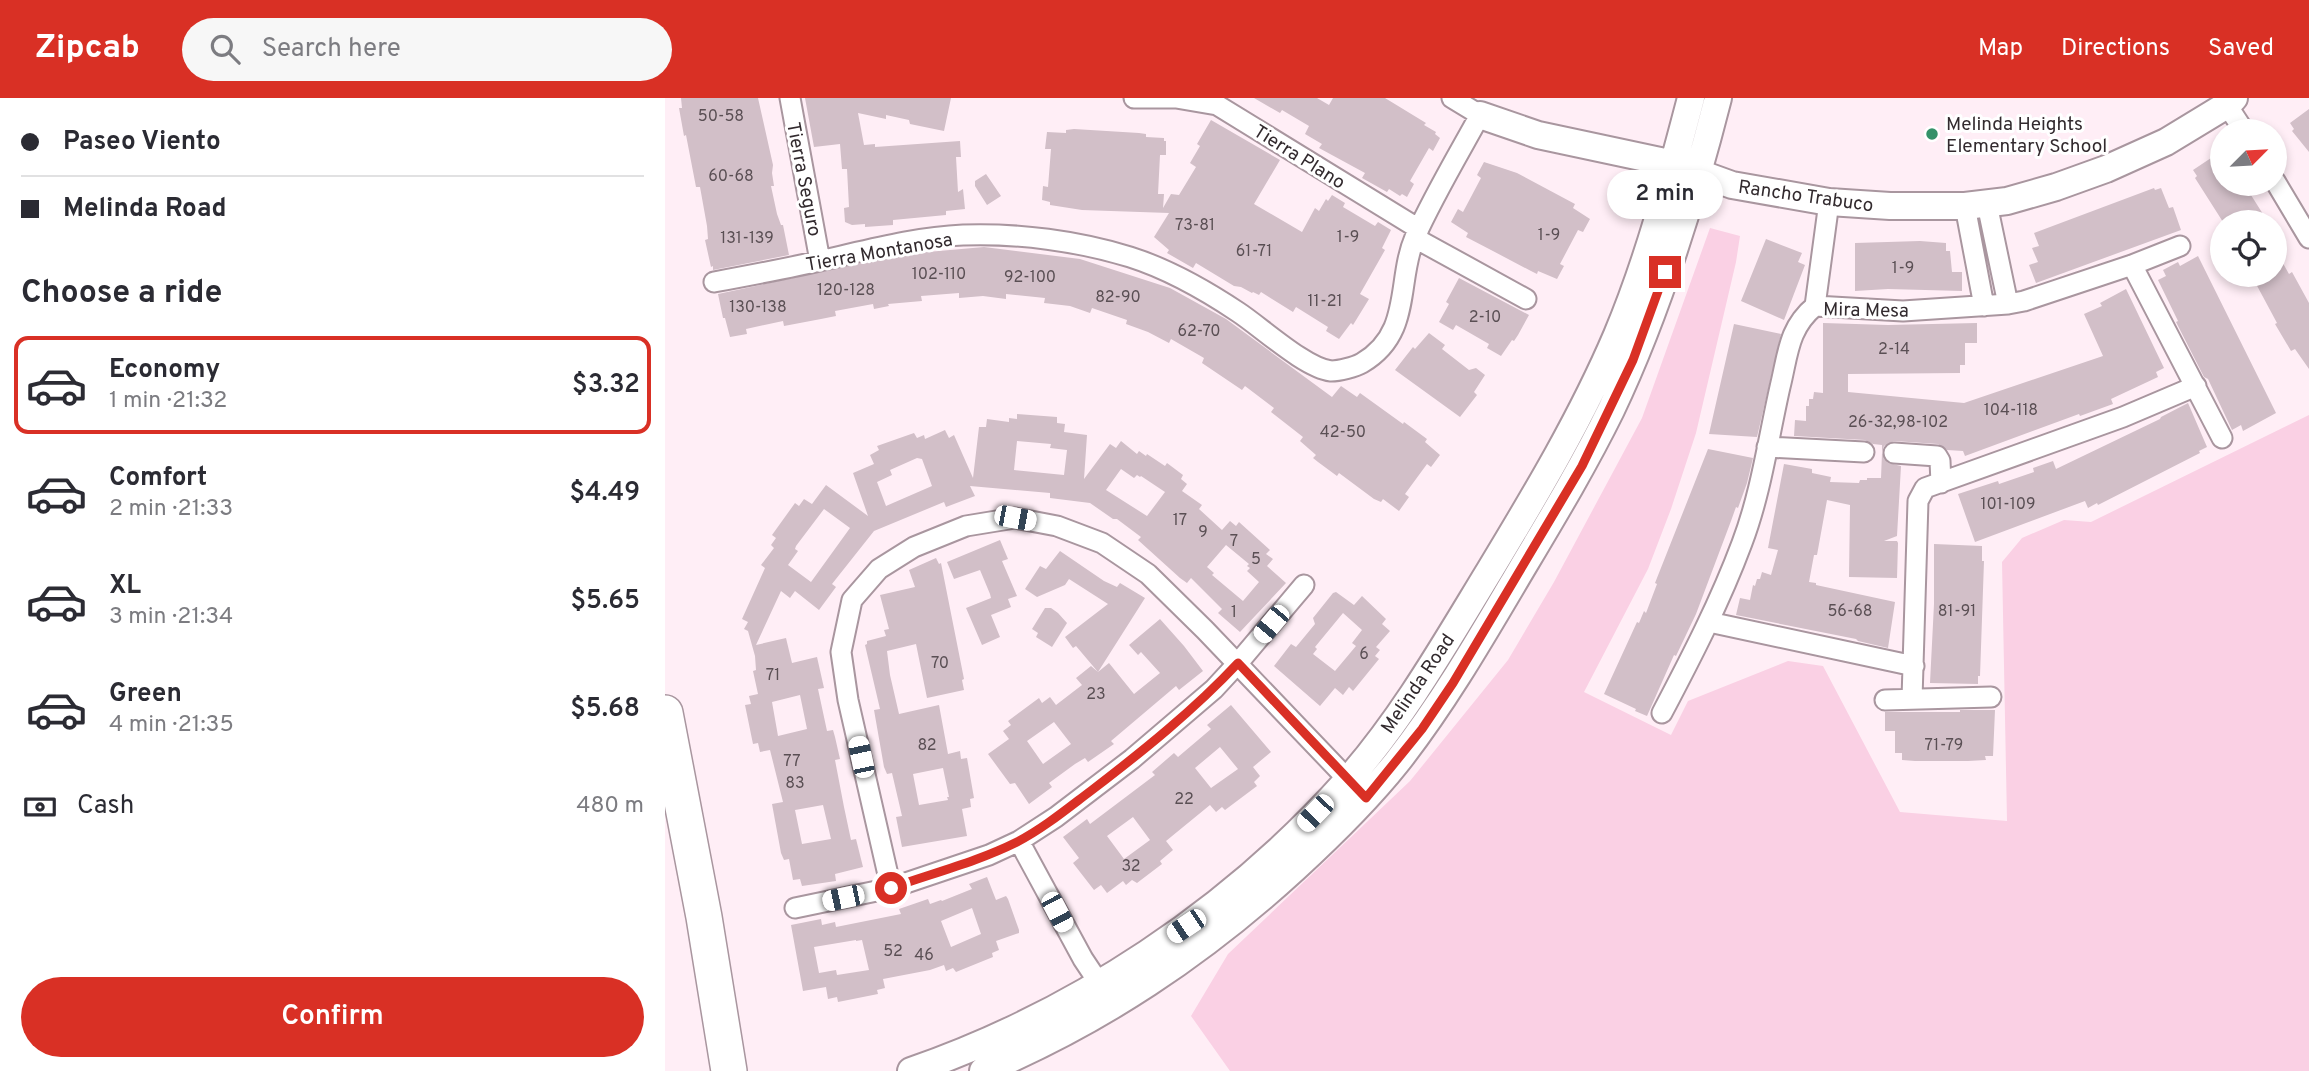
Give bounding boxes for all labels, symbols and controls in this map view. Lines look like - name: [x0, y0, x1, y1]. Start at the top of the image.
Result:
- search box: [182, 18, 672, 81]
- text: Zipcab: [35, 28, 140, 70]
- icon: search: [206, 30, 244, 68]
- text: Search here: [262, 33, 401, 66]
- text: Map: [1978, 34, 2023, 64]
- text: Directions: [2061, 34, 2170, 64]
- text: Saved: [2208, 34, 2274, 64]
- house number: 50-58: [698, 107, 744, 127]
- place label: Melinda Heights Elementary School: [1946, 113, 2107, 159]
- north arrow: [2210, 119, 2287, 196]
- map controls: [2210, 119, 2287, 287]
- street label: Tierra Seguro: [780, 120, 826, 238]
- street label: Tierra Plano: [1249, 120, 1349, 195]
- text: Paseo Viento: [63, 126, 221, 159]
- marker: Melinda Heights Elementary School: [1924, 126, 1940, 142]
- house number: 60-68: [708, 167, 754, 187]
- callout: 2 min: [1607, 170, 1723, 220]
- street label: Rancho Trabuco: [1737, 176, 1875, 218]
- text: 2 min: [1635, 180, 1695, 209]
- text: Melinda Road: [63, 193, 227, 226]
- button: locate: [2210, 210, 2287, 287]
- house number: 73-81: [1175, 216, 1215, 236]
- house number: 1-9: [1538, 226, 1560, 246]
- street label: Tierra Montanosa: [804, 228, 955, 278]
- house number: 1-9: [1337, 228, 1359, 248]
- house number: 131-139: [720, 229, 774, 249]
- house number: 61-71: [1236, 242, 1272, 262]
- route end: [1649, 256, 1681, 288]
- house number: 1-9: [1892, 259, 1914, 279]
- house number: 102-110: [912, 265, 966, 285]
- house number: 92-100: [1004, 268, 1056, 288]
- text: Choose a ride: [21, 274, 222, 314]
- house number: 120-128: [817, 281, 875, 301]
- house number: 82-90: [1095, 288, 1141, 308]
- house number: 11-21: [1308, 292, 1342, 312]
- house number: 130-138: [729, 298, 787, 318]
- street label: Mira Mesa: [1823, 298, 1909, 324]
- house number: 2-10: [1469, 308, 1501, 328]
- house number: 62-70: [1177, 322, 1221, 342]
- house number: 2-14: [1878, 340, 1910, 360]
- icon: car: [25, 354, 88, 417]
- text: Economy: [109, 354, 220, 387]
- text: $3.32: [572, 369, 640, 402]
- text: 1 min · 21:32: [109, 387, 227, 416]
- house number: 104-118: [1984, 401, 2038, 421]
- house number: 26-32,98-102: [1848, 413, 1948, 433]
- house number: 42-50: [1320, 423, 1366, 443]
- icon: car: [25, 462, 88, 525]
- text: Comfort: [109, 462, 207, 495]
- text: $4.49: [570, 477, 640, 510]
- text: 2 min · 21:33: [109, 495, 233, 524]
- house number: 101-109: [1980, 495, 2036, 515]
- car: [993, 504, 1038, 532]
- house number: 17: [1173, 511, 1187, 531]
- house number: 9: [1198, 523, 1208, 543]
- house number: 7: [1230, 532, 1238, 552]
- house number: 5: [1251, 550, 1261, 570]
- icon: car: [25, 570, 88, 633]
- text: XL: [109, 570, 141, 603]
- text: $5.65: [571, 585, 640, 618]
- car: [1250, 601, 1293, 647]
- house number: 56-68: [1827, 602, 1873, 622]
- house number: 81-91: [1938, 602, 1976, 622]
- text: 3 min · 21:34: [109, 603, 233, 632]
- house number: 1: [1231, 603, 1237, 623]
- street label: Melinda Road: [1376, 630, 1461, 739]
- house number: 6: [1359, 645, 1369, 665]
- house number: 70: [931, 654, 949, 674]
- house number: 71: [766, 666, 780, 686]
- icon: car: [25, 678, 88, 741]
- text: Green: [109, 678, 182, 711]
- house number: 23: [1086, 685, 1106, 705]
- text: $5.68: [570, 693, 640, 726]
- text: 4 min · 21:35: [109, 711, 234, 740]
- car: [847, 734, 876, 780]
- house number: 82: [917, 736, 937, 756]
- house number: 71-79: [1925, 736, 1963, 756]
- house number: 77: [783, 752, 801, 772]
- house number: 83: [785, 774, 805, 794]
- icon: cash: [21, 788, 59, 826]
- text: Cash: [77, 790, 134, 823]
- house number: 22: [1174, 790, 1194, 810]
- car: [1293, 791, 1338, 835]
- text: 480 m: [576, 792, 644, 821]
- house number: 32: [1121, 857, 1141, 877]
- route start: [875, 872, 907, 904]
- car: [821, 883, 866, 913]
- car: [1038, 889, 1077, 935]
- car: [1163, 906, 1210, 946]
- house number: 52: [883, 942, 903, 962]
- house number: 46: [914, 946, 934, 966]
- button: Confirm: [21, 977, 644, 1057]

